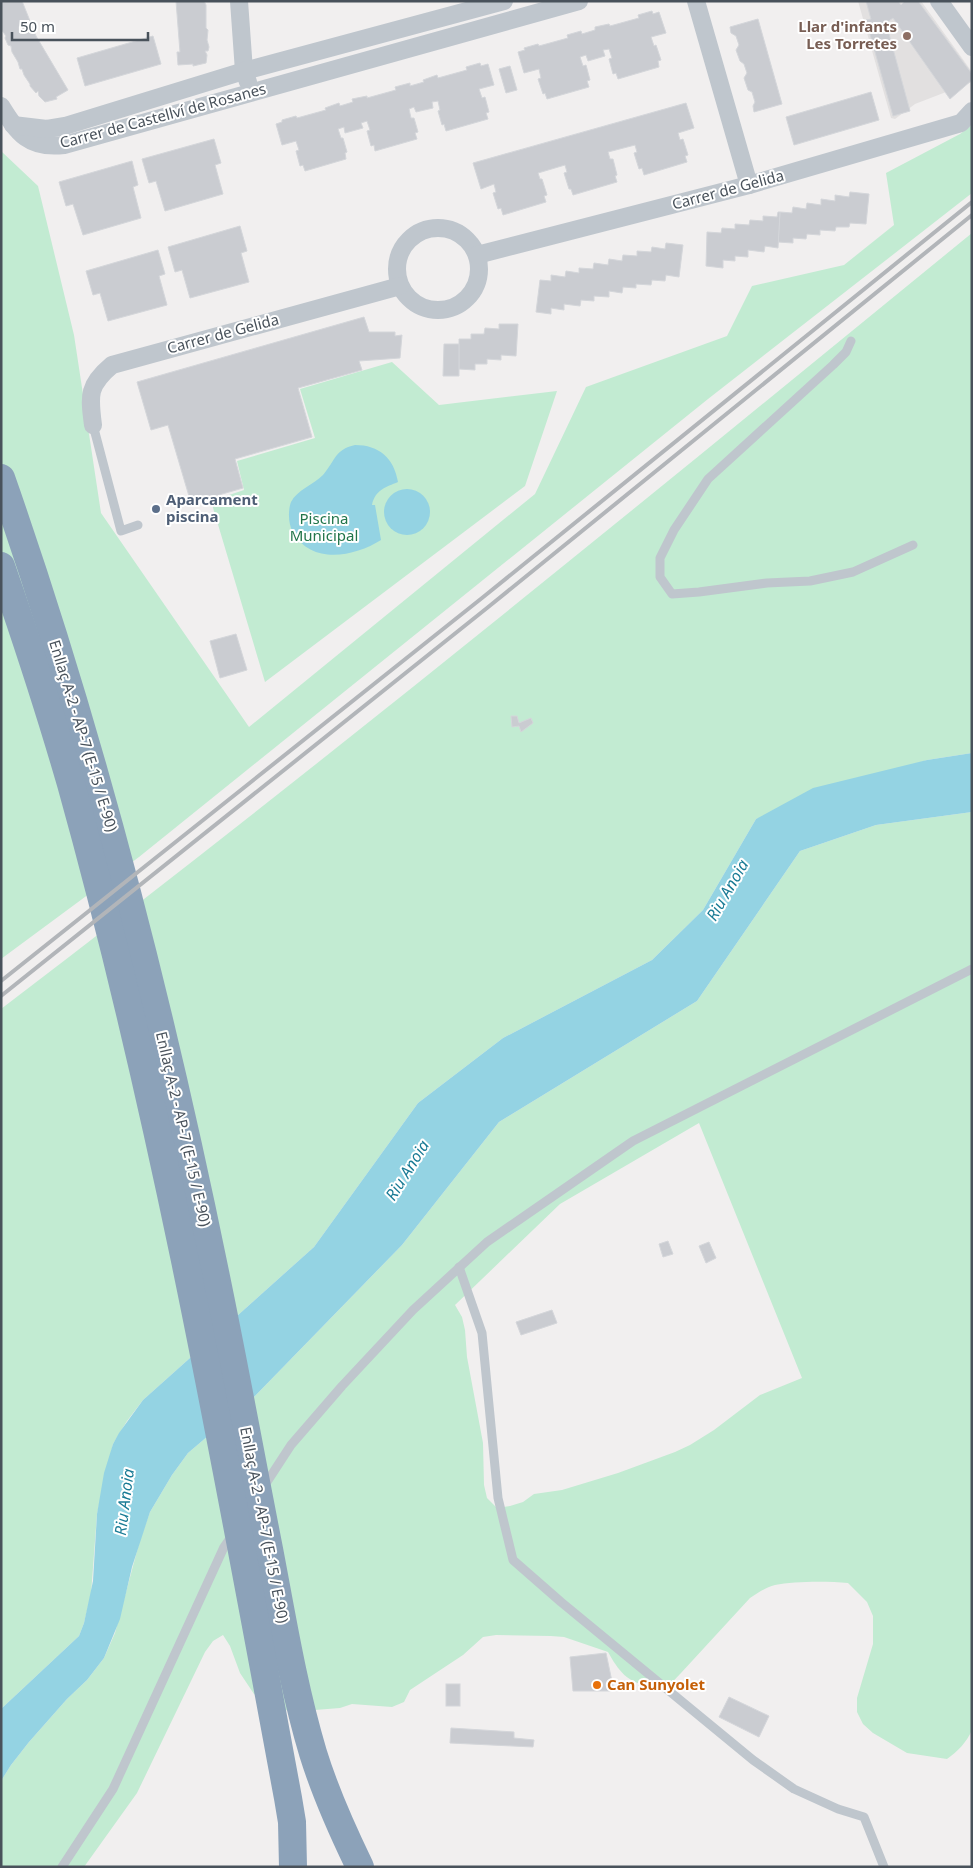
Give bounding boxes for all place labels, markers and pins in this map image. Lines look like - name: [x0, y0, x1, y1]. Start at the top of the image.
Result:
- place label: Llar d'infants Les Torretes: [798, 16, 897, 53]
- marker: Llar d'infants Les Torretes: [901, 30, 913, 42]
- place label: Aparcament piscina: [166, 489, 258, 526]
- marker: Aparcament piscina: [150, 503, 162, 515]
- place label: Can Sunyolet: [607, 1674, 705, 1694]
- marker: Can Sunyolet: [591, 1679, 603, 1691]

